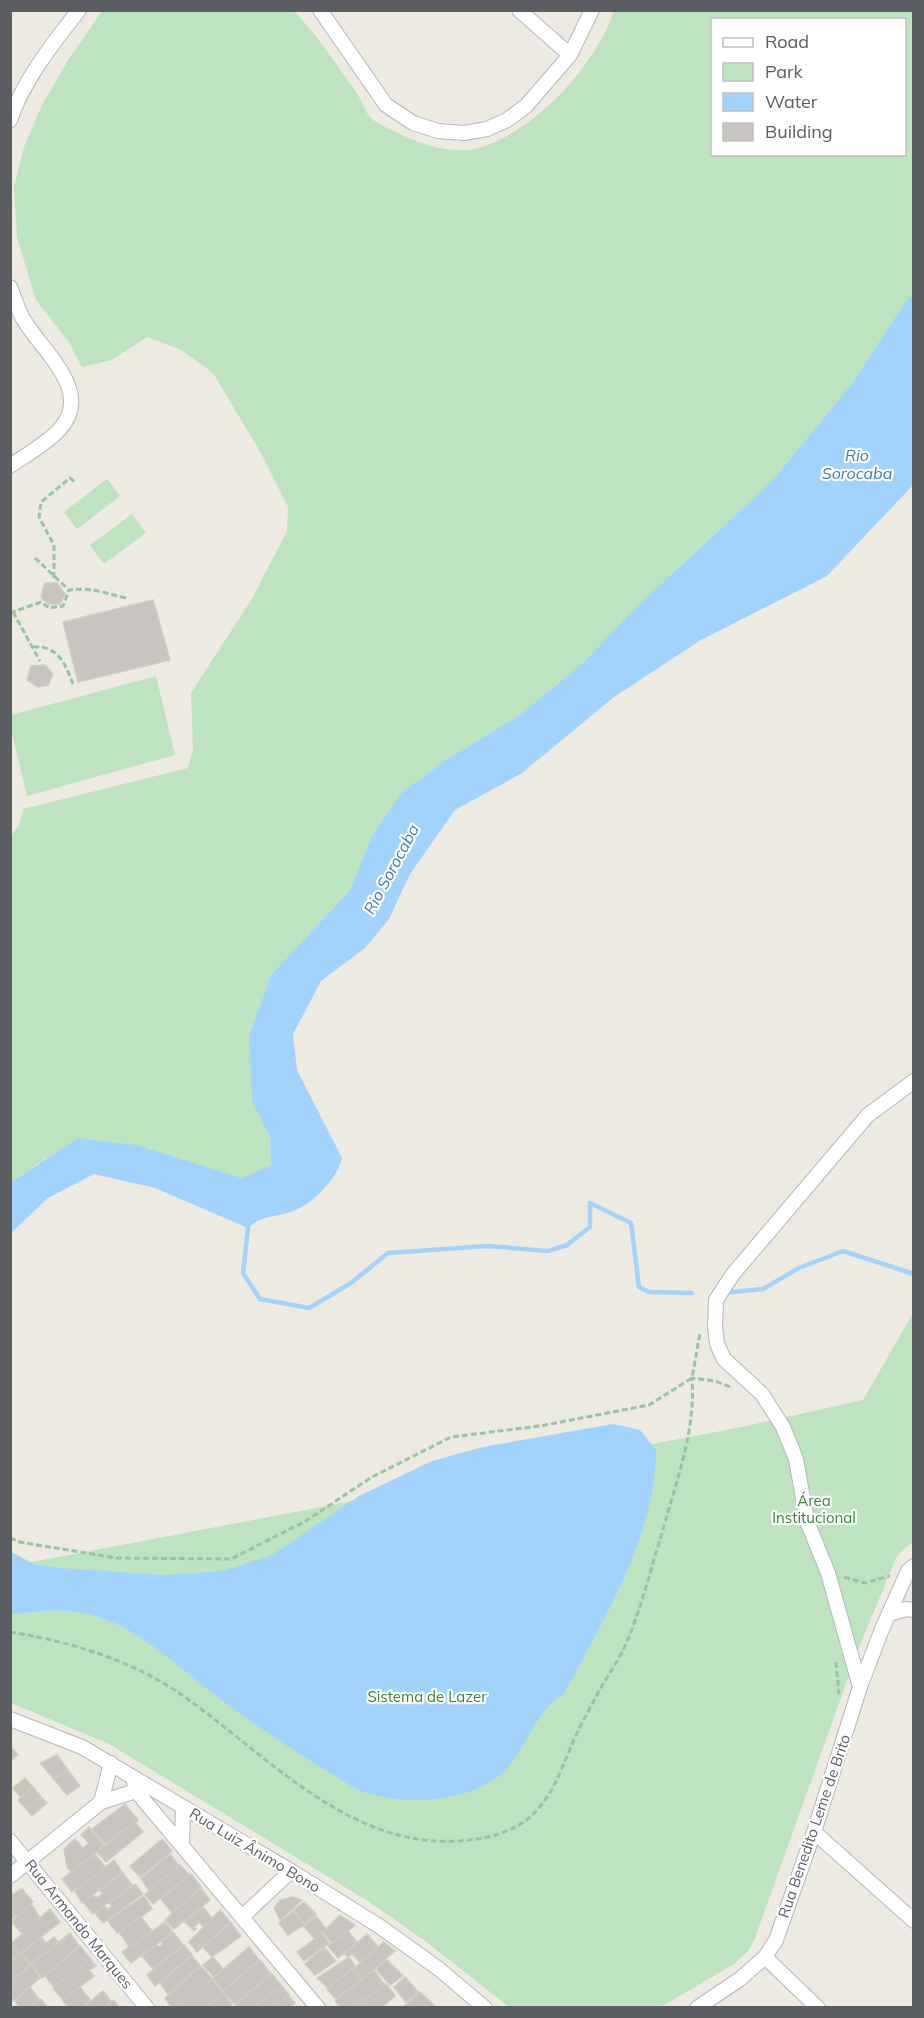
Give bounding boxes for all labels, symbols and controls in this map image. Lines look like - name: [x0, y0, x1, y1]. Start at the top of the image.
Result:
- legend: [711, 18, 906, 156]
- text: Road: [765, 30, 809, 53]
- text: Park: [765, 60, 804, 83]
- text: Water: [765, 90, 818, 113]
- text: Building: [765, 120, 833, 143]
- water label: Rio Sorocaba: [822, 445, 893, 483]
- water label: Rio Sorocaba: [359, 820, 423, 917]
- park label: Área Institucional: [772, 1491, 856, 1527]
- park label: Sistema de Lazer: [367, 1687, 487, 1706]
- street label: Rua Benedito Leme de Brito: [774, 1732, 854, 1920]
- street label: Rua Luiz Ânimo Bono: [186, 1803, 324, 1897]
- street label: Rua Armando Marques: [21, 1855, 137, 1993]

